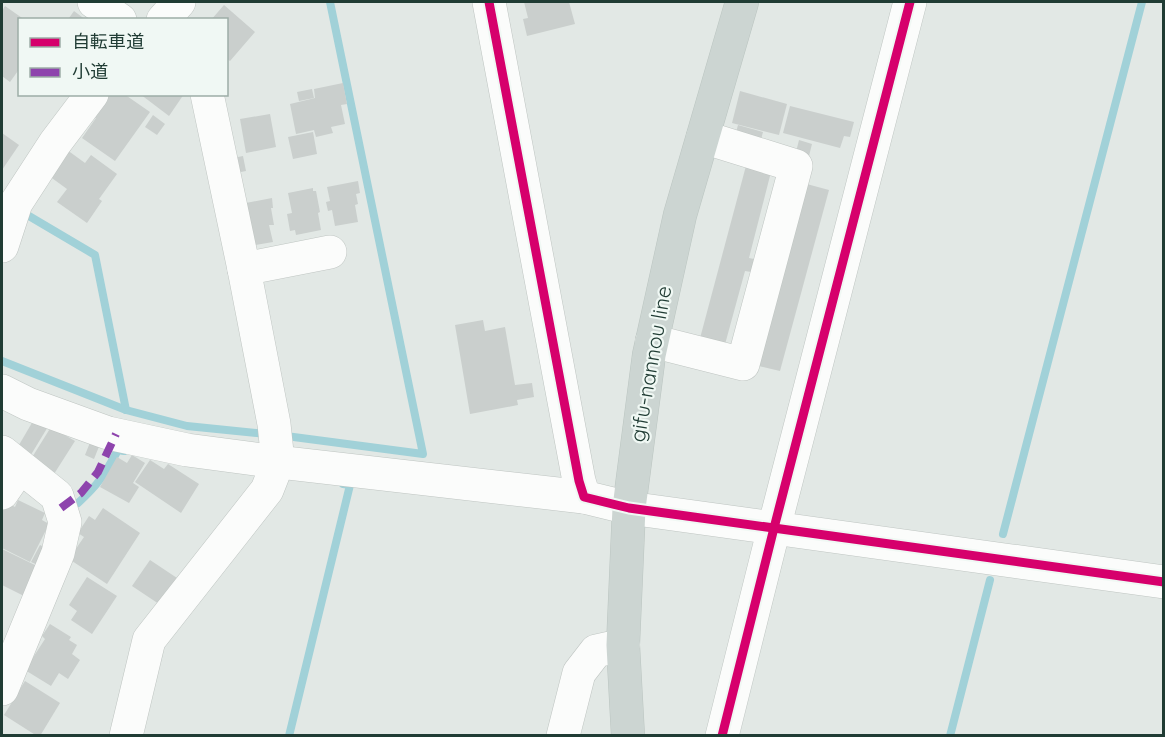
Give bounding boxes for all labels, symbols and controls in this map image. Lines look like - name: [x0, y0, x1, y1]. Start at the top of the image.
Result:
- legend: [18, 18, 228, 96]
- text: 自転車道: [72, 30, 144, 53]
- text: 小道: [72, 60, 108, 83]
- street label: gifu-nannou line: [623, 284, 677, 444]

